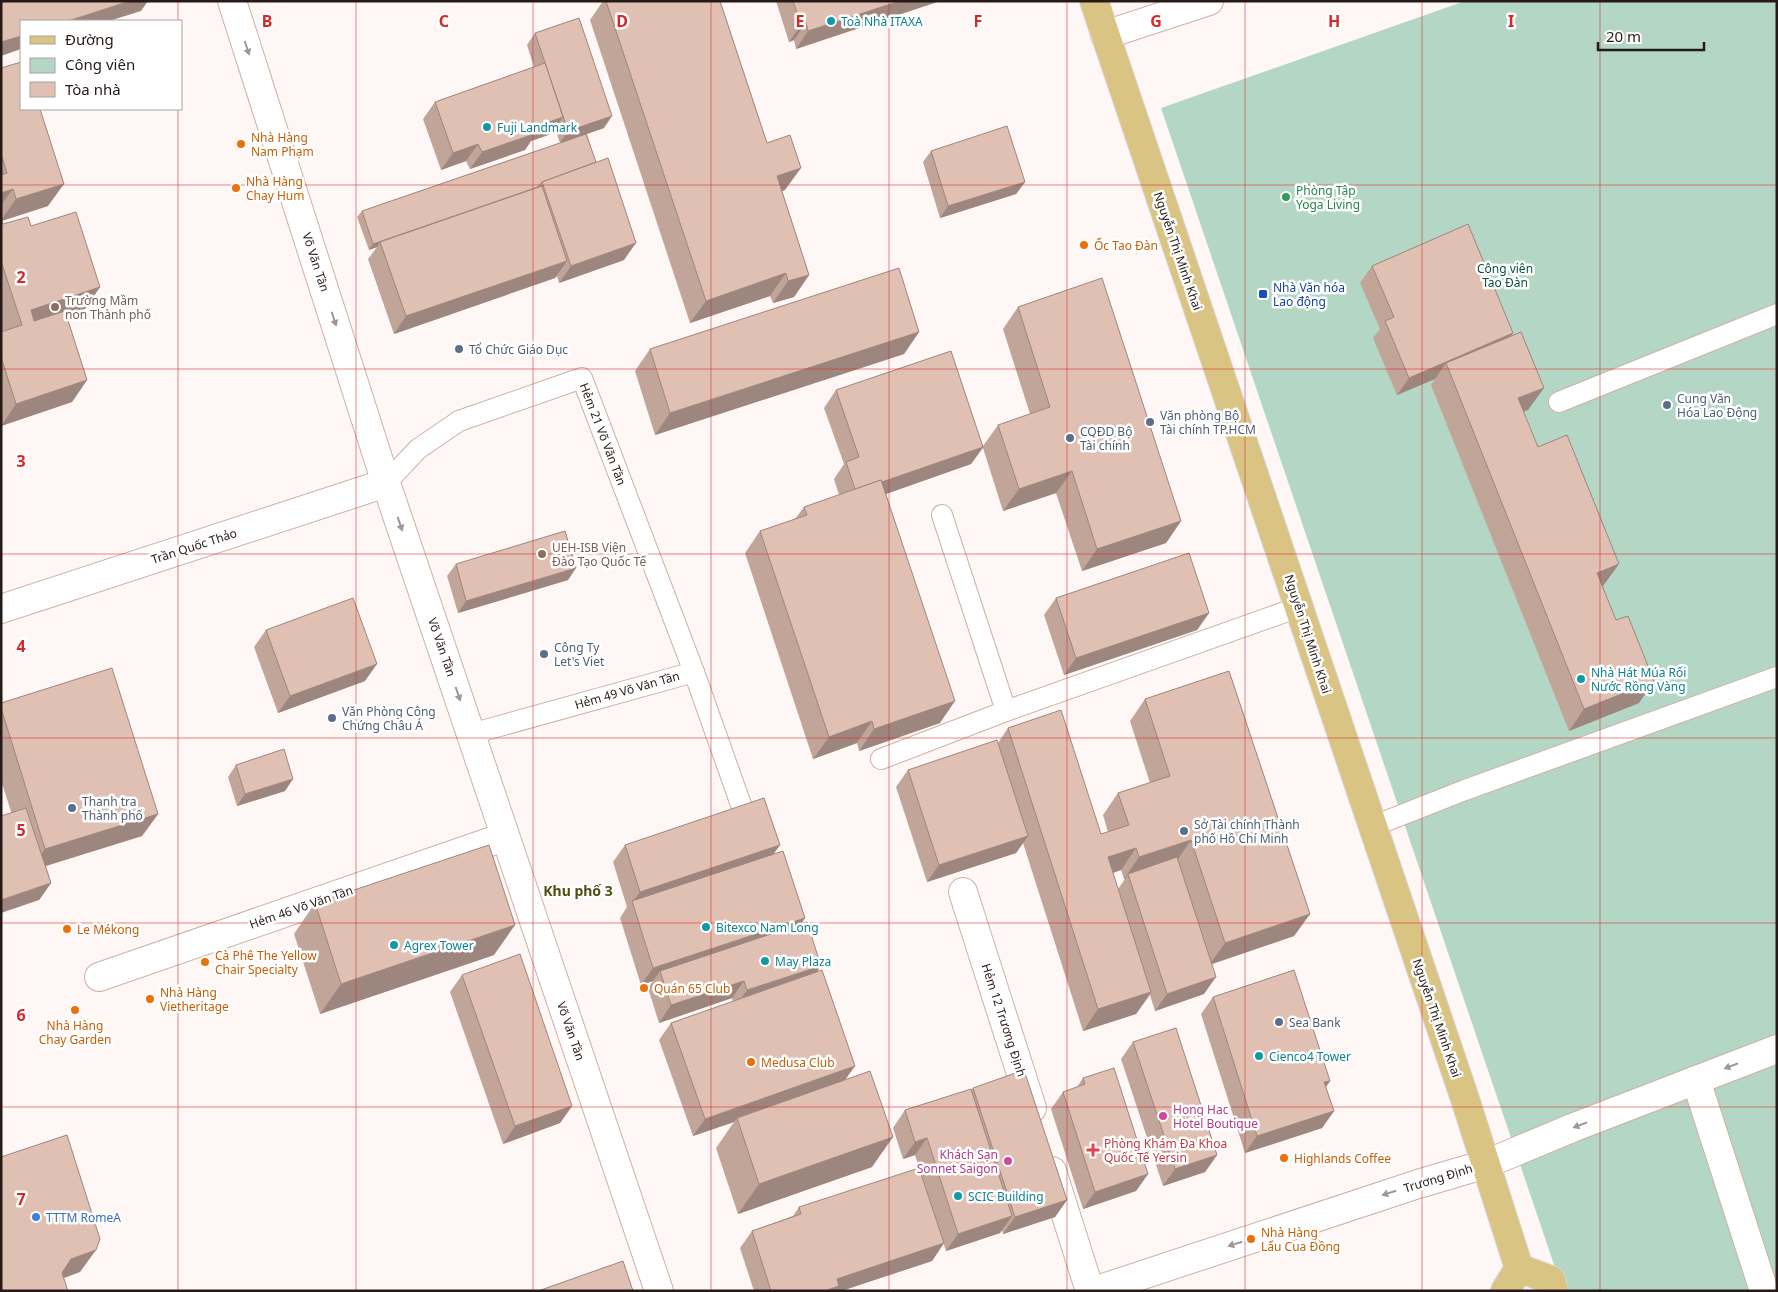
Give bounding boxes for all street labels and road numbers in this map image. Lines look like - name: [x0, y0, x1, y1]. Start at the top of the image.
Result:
- street label: Nguyễn Thị Minh Khai: [1150, 189, 1206, 313]
- street label: Võ Văn Tần: [298, 230, 334, 294]
- street label: Hẻm 21 Võ Văn Tần: [576, 380, 630, 488]
- street label: Trần Quốc Thảo: [149, 524, 239, 568]
- street label: Nguyễn Thị Minh Khai: [1281, 572, 1335, 696]
- street label: Võ Văn Tần: [424, 615, 460, 679]
- street label: Hẻm 49 Võ Văn Tần: [573, 667, 681, 713]
- street label: Hẻm 46 Võ Văn Tần: [247, 881, 355, 933]
- street label: Nguyễn Thị Minh Khai: [1409, 956, 1465, 1080]
- street label: Hẻm 12 Trương Ðịnh: [978, 961, 1030, 1079]
- street label: Võ Văn Tần: [553, 999, 589, 1063]
- street label: Trương Định: [1402, 1159, 1474, 1197]

